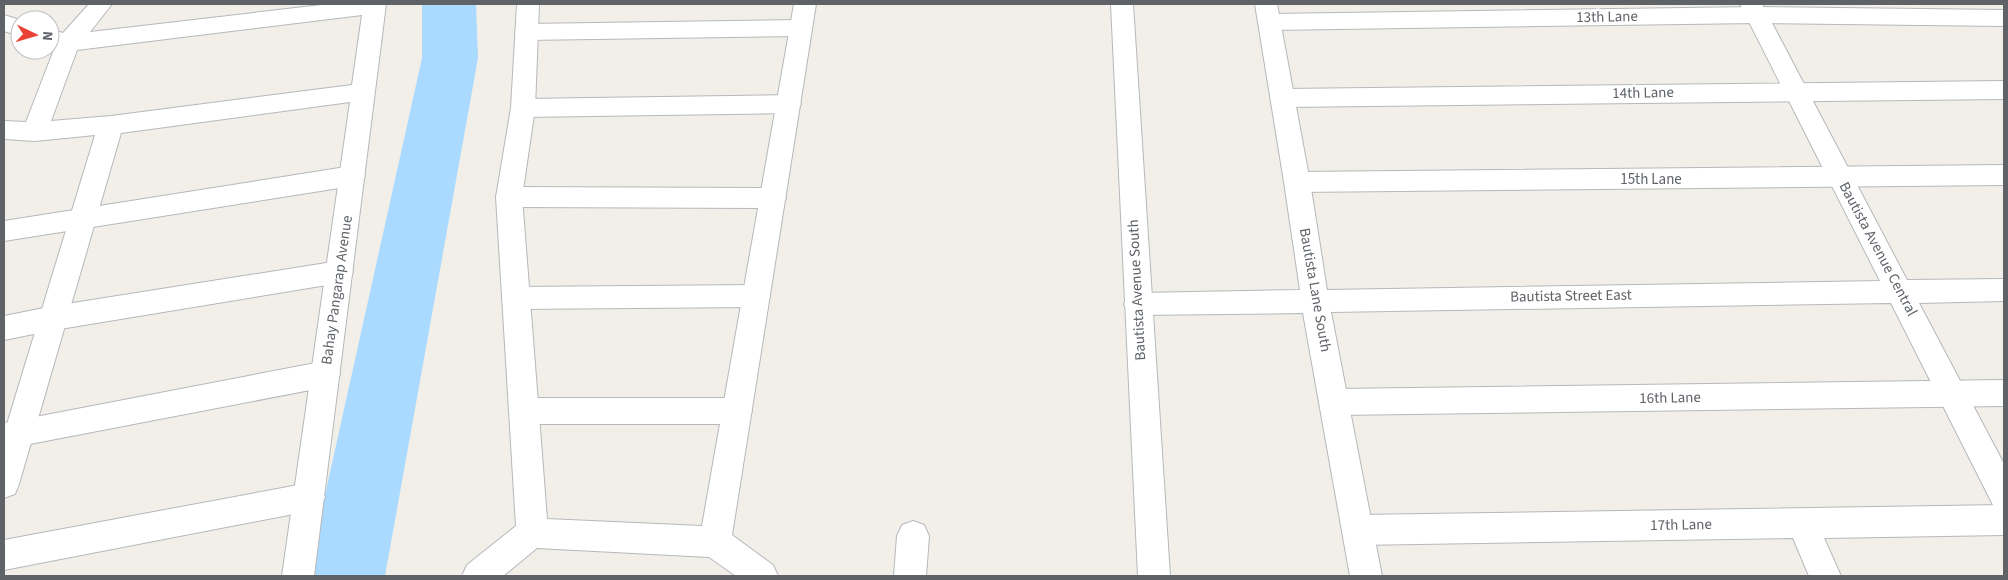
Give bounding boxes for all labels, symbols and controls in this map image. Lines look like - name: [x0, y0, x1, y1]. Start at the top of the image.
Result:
- street label: 13th Lane: [1576, 6, 1638, 28]
- north arrow: [10, 10, 60, 60]
- text: N: [37, 31, 57, 42]
- street label: 14th Lane: [1612, 82, 1674, 104]
- street label: 15th Lane: [1620, 169, 1682, 190]
- street label: Bautista Avenue Central: [1834, 178, 1922, 320]
- street label: Bahay Pangarap Avenue: [316, 214, 358, 366]
- street label: Bautista Avenue South: [1123, 219, 1151, 361]
- street label: Bautista Lane South: [1294, 226, 1336, 354]
- street label: Bautista Street East: [1510, 284, 1632, 308]
- street label: 16th Lane: [1639, 387, 1701, 409]
- street label: 17th Lane: [1650, 514, 1712, 536]

